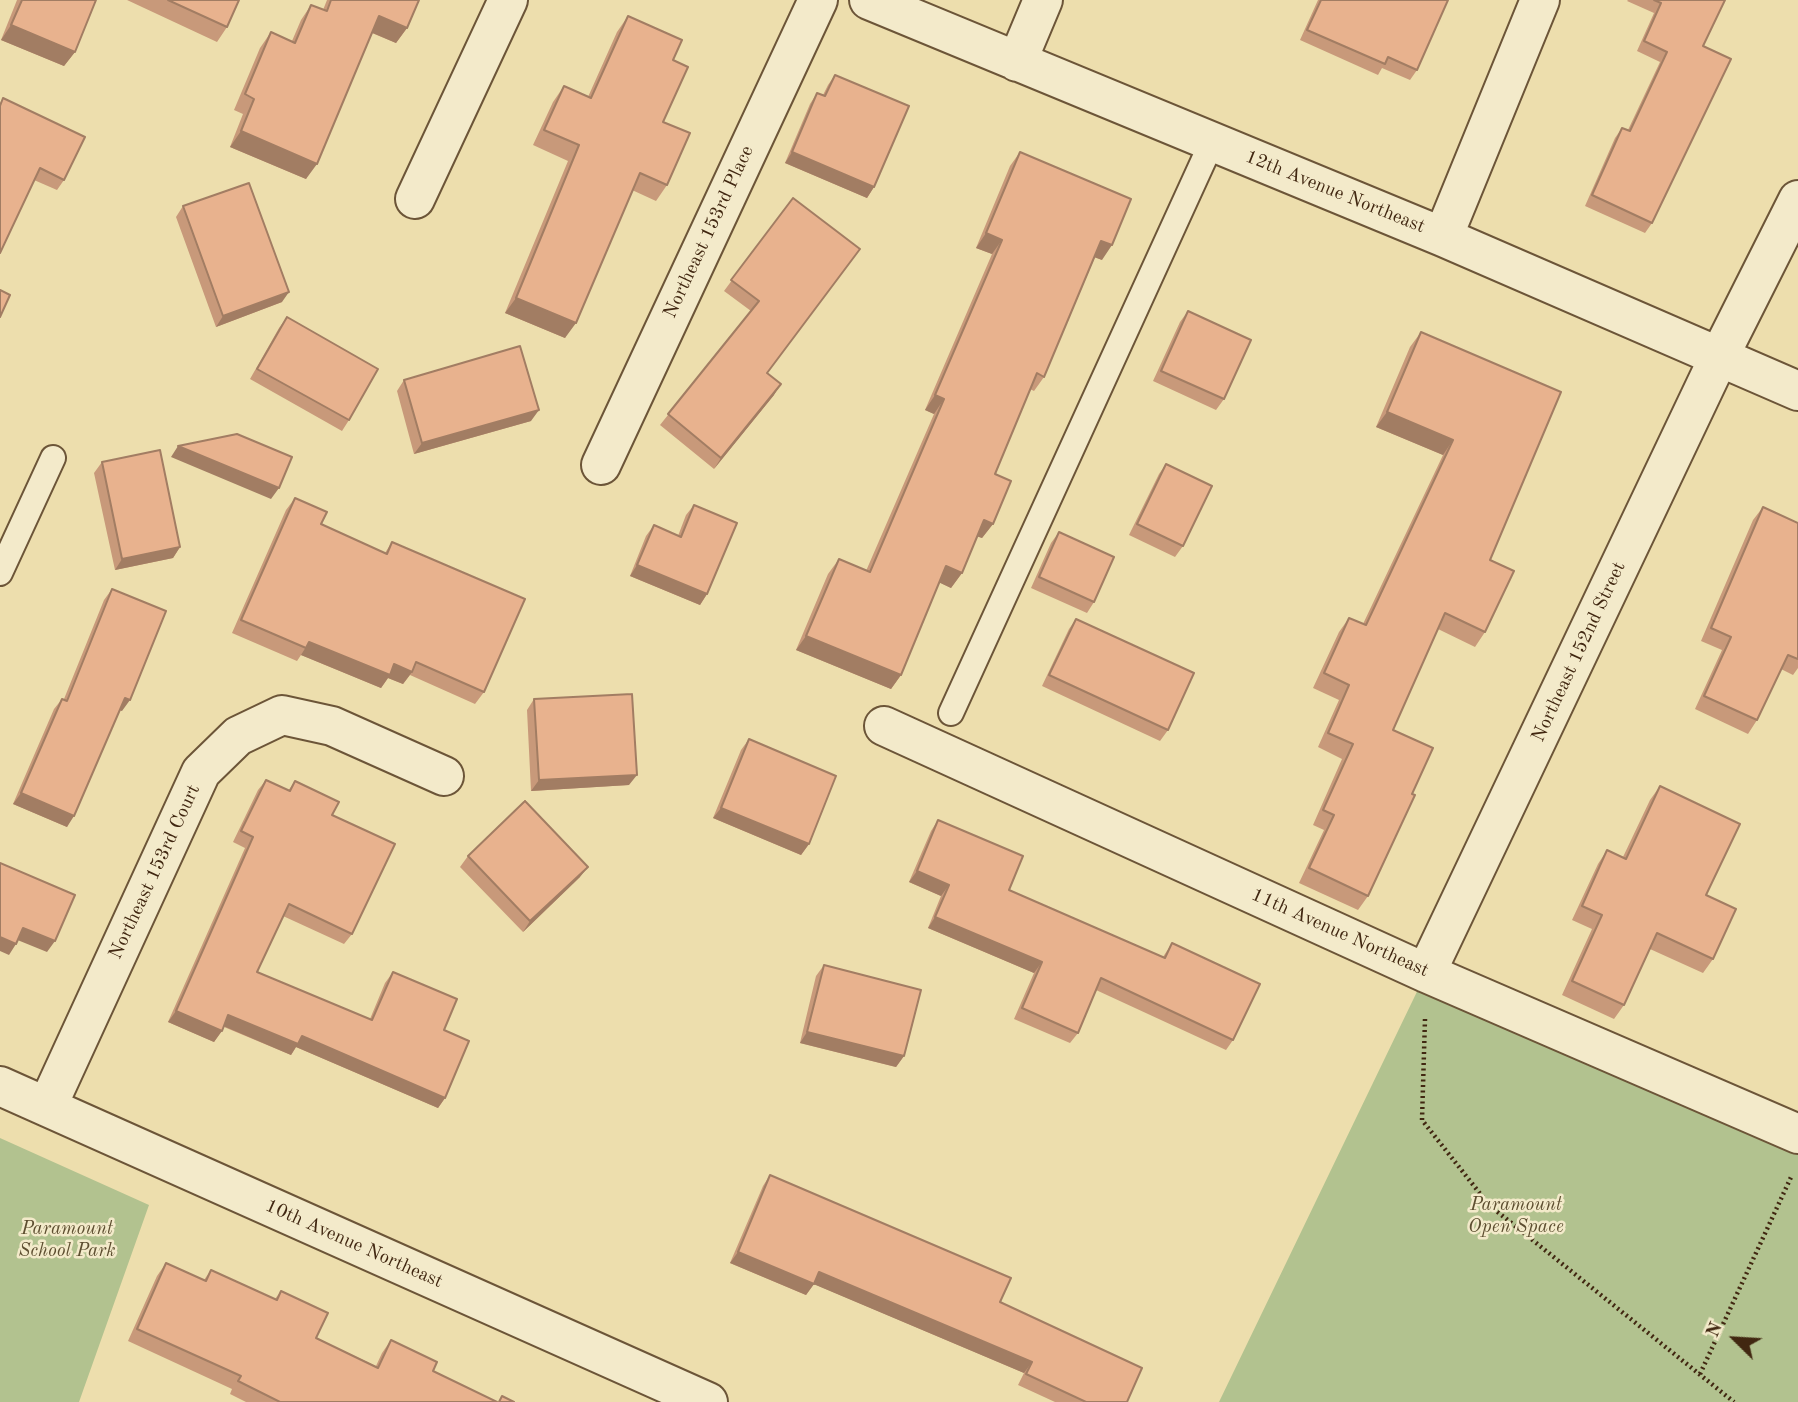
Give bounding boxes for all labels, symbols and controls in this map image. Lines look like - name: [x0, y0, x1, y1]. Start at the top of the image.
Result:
- street label: Northeast 153rd Place: [659, 142, 759, 322]
- street label: 12th Avenue Northeast: [1242, 145, 1428, 239]
- street label: Northeast 152nd Street: [1527, 558, 1631, 746]
- street label: Northeast 153rd Court: [105, 781, 205, 963]
- street label: 11th Avenue Northeast: [1248, 884, 1432, 982]
- park label: Paramount Open Space: [1468, 1194, 1564, 1238]
- street label: 10th Avenue Northeast: [262, 1195, 446, 1293]
- park label: Paramount School Park: [18, 1218, 116, 1262]
- north arrow: [1700, 1304, 1770, 1374]
- text: N: [1704, 1320, 1727, 1341]

